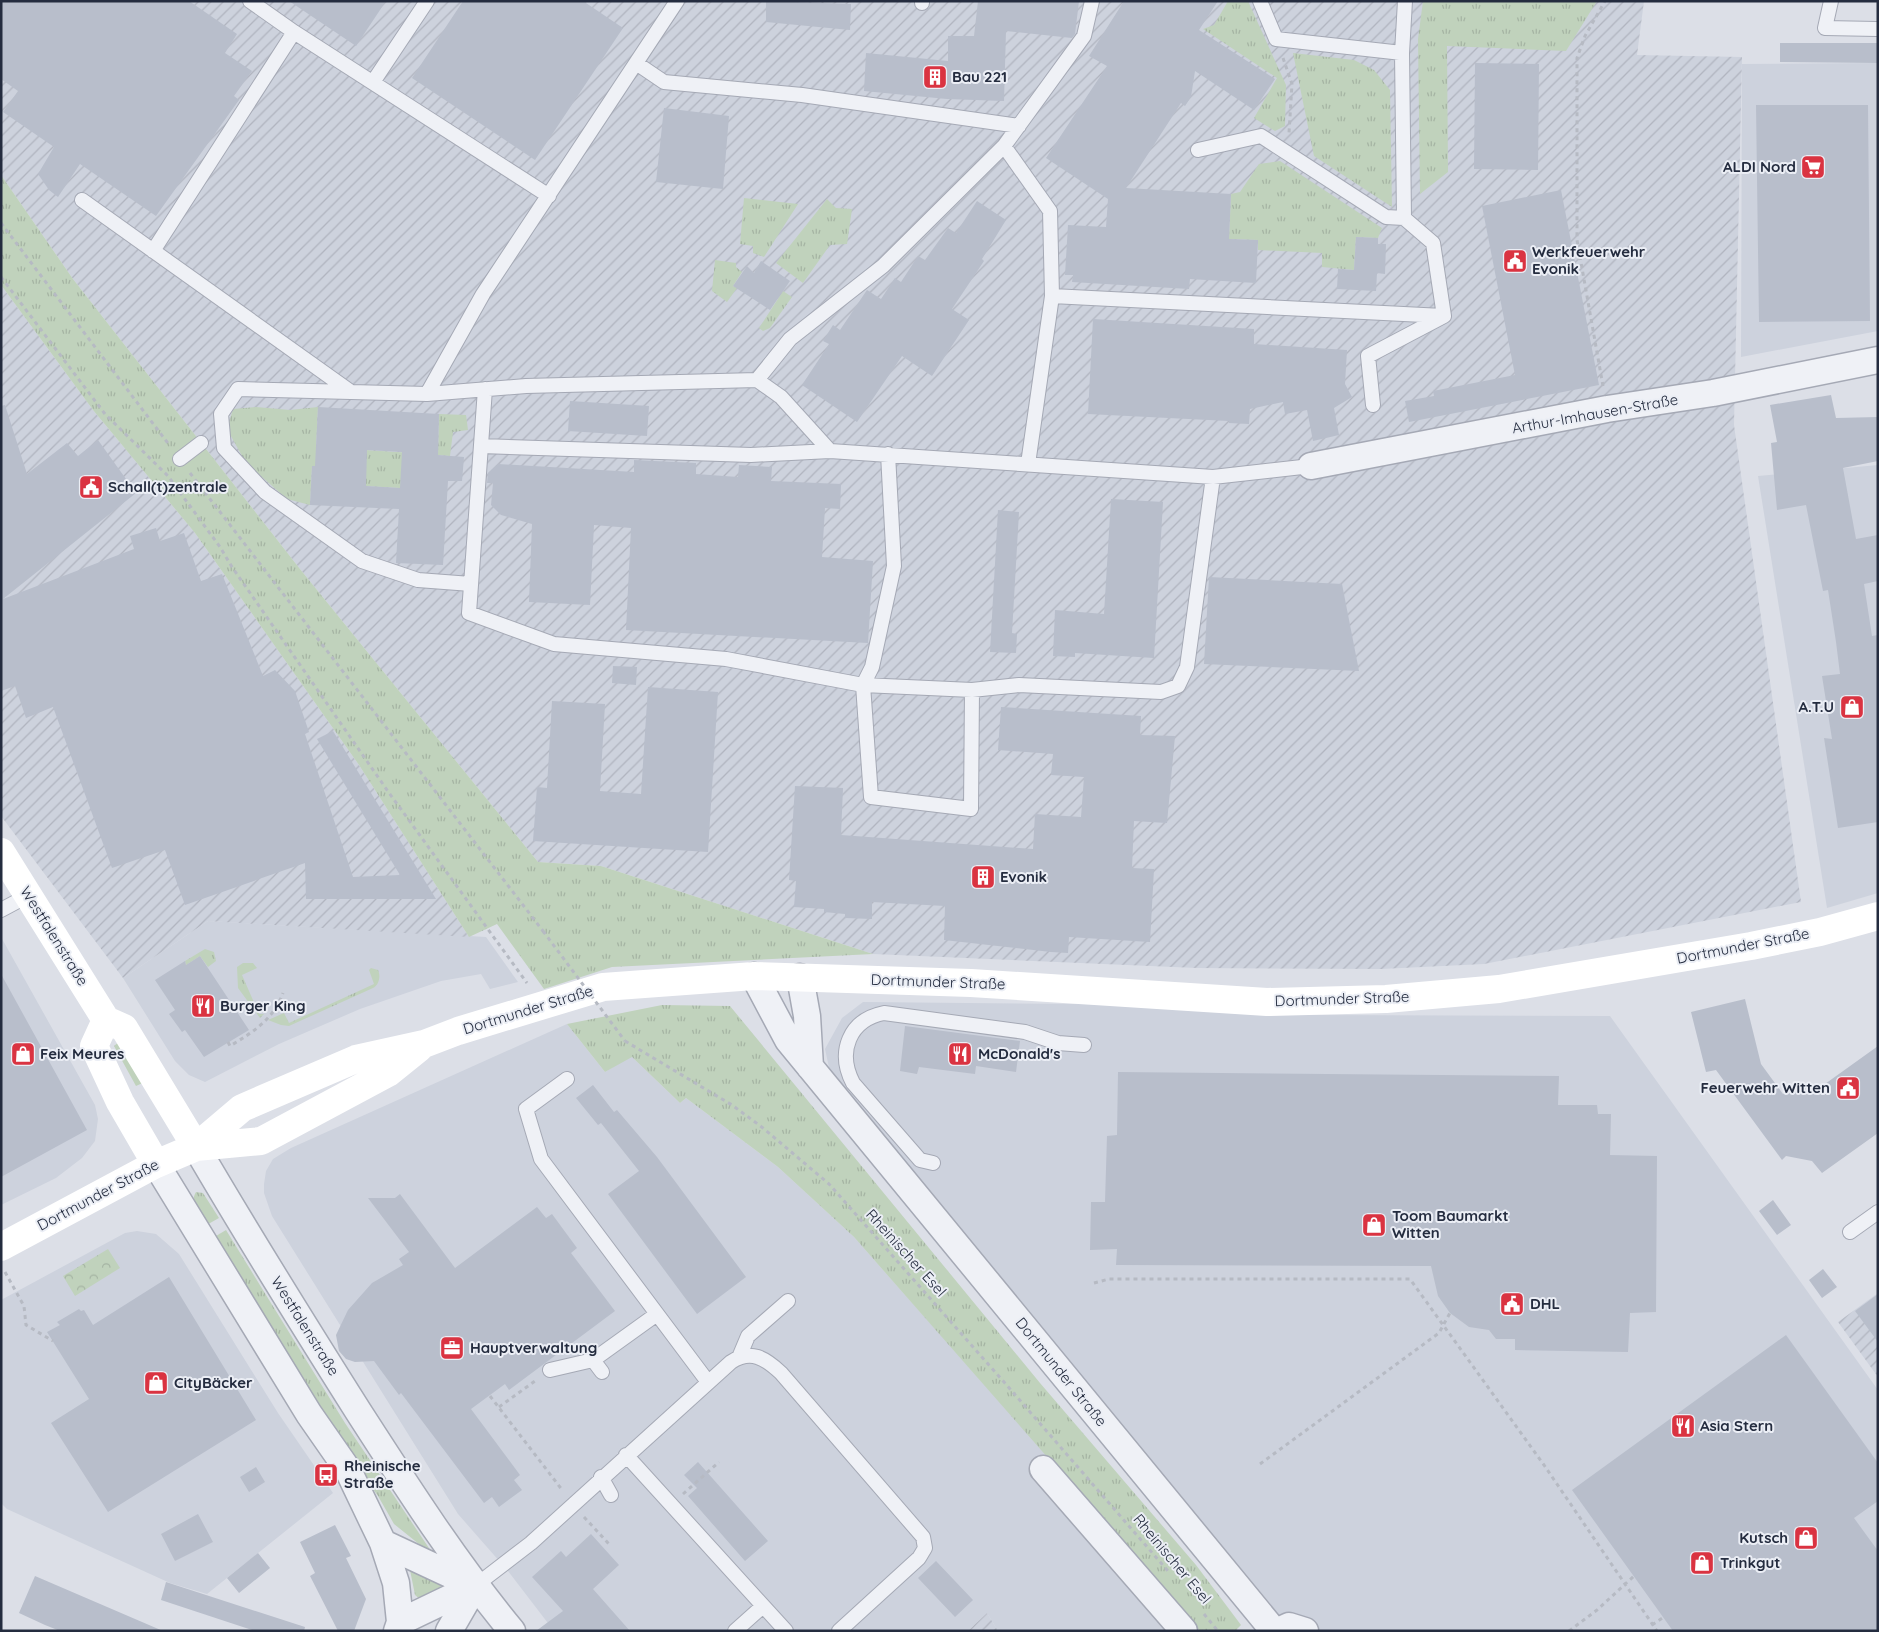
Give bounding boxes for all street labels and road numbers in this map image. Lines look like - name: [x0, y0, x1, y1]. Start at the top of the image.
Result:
- street label: Arthur-Imhausen-Straße: [1510, 390, 1680, 437]
- street label: Westfalenstraße: [16, 882, 93, 989]
- street label: Dortmunder Straße: [1675, 923, 1811, 968]
- street label: Dortmunder Straße: [870, 970, 1006, 993]
- street label: Dortmunder Straße: [461, 981, 595, 1038]
- street label: Dortmunder Straße: [1274, 987, 1410, 1010]
- street label: Dortmunder Straße: [34, 1154, 162, 1235]
- street label: Rheinischer Esel: [862, 1205, 951, 1300]
- street label: Westfalenstraße: [267, 1272, 344, 1379]
- street label: Dortmunder Straße: [1012, 1313, 1111, 1430]
- street label: Rheinischer Esel: [1129, 1510, 1215, 1607]

